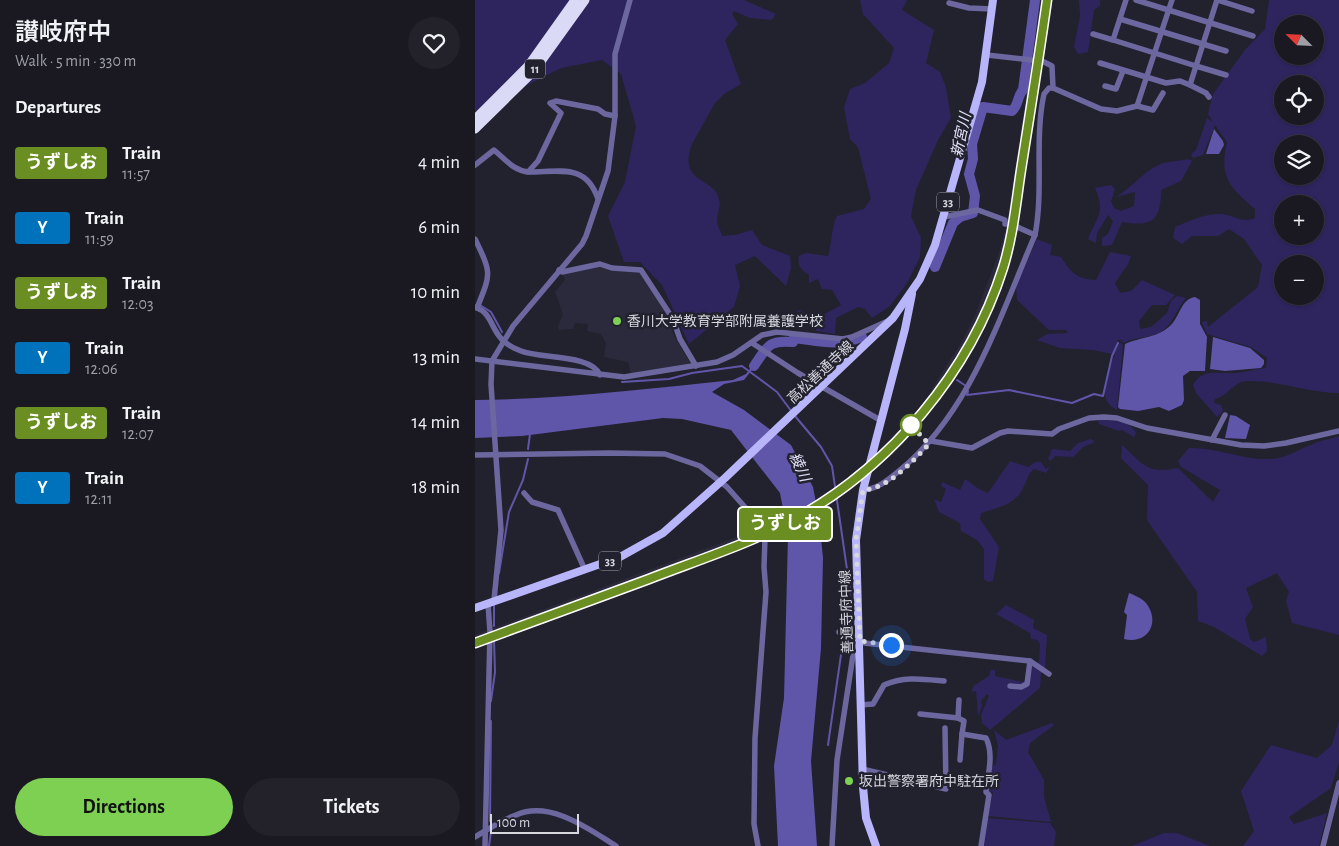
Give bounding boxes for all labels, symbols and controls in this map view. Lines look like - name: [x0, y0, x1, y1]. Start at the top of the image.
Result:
- north arrow: [1274, 15, 1324, 65]
- map controls: [1274, 15, 1324, 305]
- button: heart: [408, 17, 460, 69]
- text: 讃岐府中: [15, 21, 111, 45]
- text: Walk · 5 min · 330 m: [15, 53, 136, 69]
- road number: 11: [525, 60, 545, 78]
- button: locate: [1274, 75, 1324, 125]
- text: Departures: [15, 98, 101, 117]
- water label: 新宮川: [948, 109, 974, 159]
- button: layers: [1274, 135, 1324, 185]
- text: Train: [122, 144, 161, 163]
- text: 4 min: [418, 153, 460, 172]
- text: うずしお: [25, 154, 97, 172]
- text: 11:57: [122, 166, 150, 182]
- road number: 33: [937, 192, 959, 212]
- button: +: [1274, 195, 1324, 245]
- text: Train: [85, 209, 124, 228]
- text: 6 min: [418, 218, 460, 237]
- text: Y: [37, 219, 48, 237]
- text: 11:59: [85, 231, 114, 247]
- button: −: [1274, 255, 1324, 305]
- text: Train: [122, 274, 161, 293]
- text: 10 min: [411, 283, 460, 302]
- text: うずしお: [25, 284, 97, 302]
- text: 12:03: [122, 296, 154, 312]
- place label: 香川大学教育学部附属養護学校: [627, 313, 823, 329]
- marker: 香川大学教育学部附属養護学校: [611, 315, 623, 327]
- street label: 高松善通寺線: [785, 338, 856, 406]
- text: Train: [85, 339, 124, 358]
- text: 13 min: [413, 348, 460, 367]
- text: Y: [37, 349, 48, 367]
- text: 12:06: [85, 361, 117, 377]
- text: Train: [122, 404, 161, 423]
- text: 14 min: [412, 413, 460, 432]
- text: うずしお: [25, 414, 97, 432]
- unlabelled marker: [900, 414, 922, 436]
- text: 12:07: [122, 426, 154, 442]
- water label: 綾川: [787, 450, 814, 486]
- text: Train: [85, 469, 124, 488]
- text: 18 min: [412, 478, 460, 497]
- text: Y: [37, 479, 48, 497]
- text: 12:11: [85, 491, 112, 507]
- line badge: うずしお: [750, 508, 820, 540]
- text: うずしお: [749, 515, 821, 533]
- road number: 33: [599, 552, 621, 570]
- street label: 善通寺府中線: [838, 570, 855, 654]
- your location: [879, 633, 904, 658]
- place label: 坂出警察署府中駐在所: [859, 774, 999, 789]
- marker: 坂出警察署府中駐在所: [843, 775, 855, 787]
- button: Directions: [15, 778, 233, 836]
- button: Tickets: [243, 778, 460, 836]
- scale bar: [490, 811, 579, 834]
- text: 100 m: [497, 816, 530, 830]

